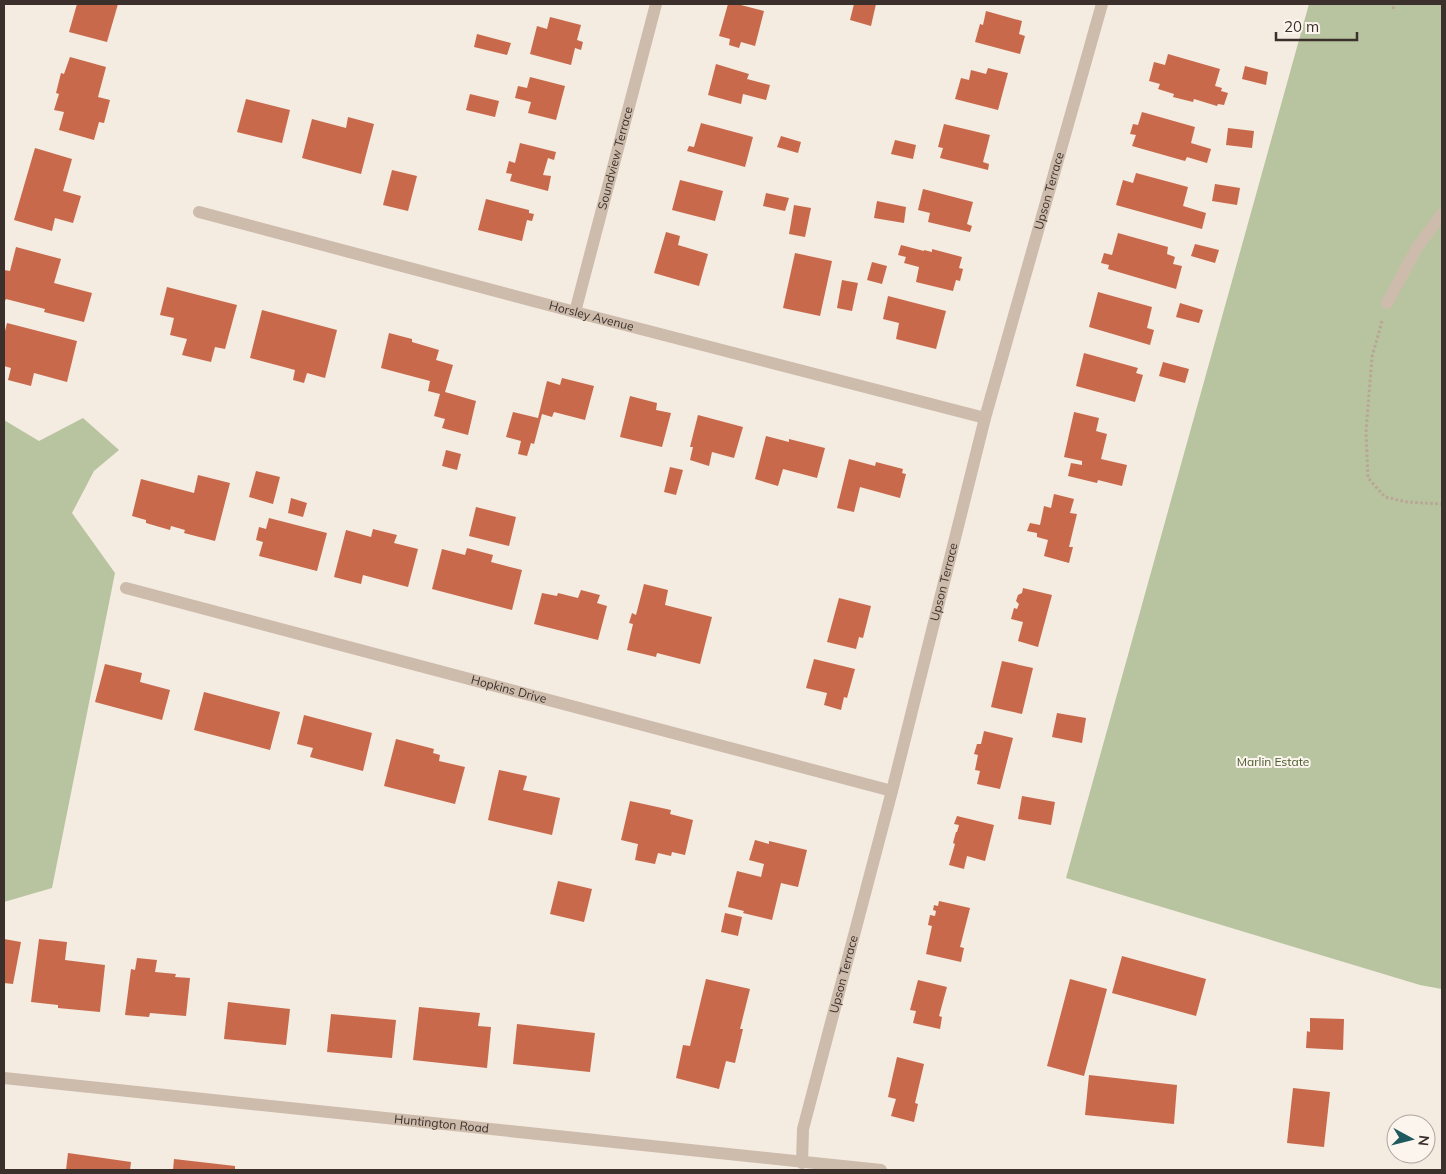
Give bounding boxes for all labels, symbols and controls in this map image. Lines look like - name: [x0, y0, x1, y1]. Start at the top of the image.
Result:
- scale bar: [1276, 10, 1357, 42]
- text: 20 m: [1284, 17, 1319, 36]
- street label: Soundview Terrace: [594, 105, 636, 211]
- street label: Upson Terrace: [1031, 150, 1067, 231]
- street label: Horsley Avenue: [548, 297, 636, 334]
- street label: Upson Terrace: [927, 541, 961, 622]
- street label: Hopkins Drive: [470, 672, 548, 706]
- park label: Marlin Estate: [1237, 754, 1309, 769]
- street label: Upson Terrace: [826, 934, 861, 1015]
- street label: Huntington Road: [394, 1111, 490, 1136]
- north arrow: [1386, 1114, 1436, 1164]
- text: N: [1414, 1134, 1433, 1147]

